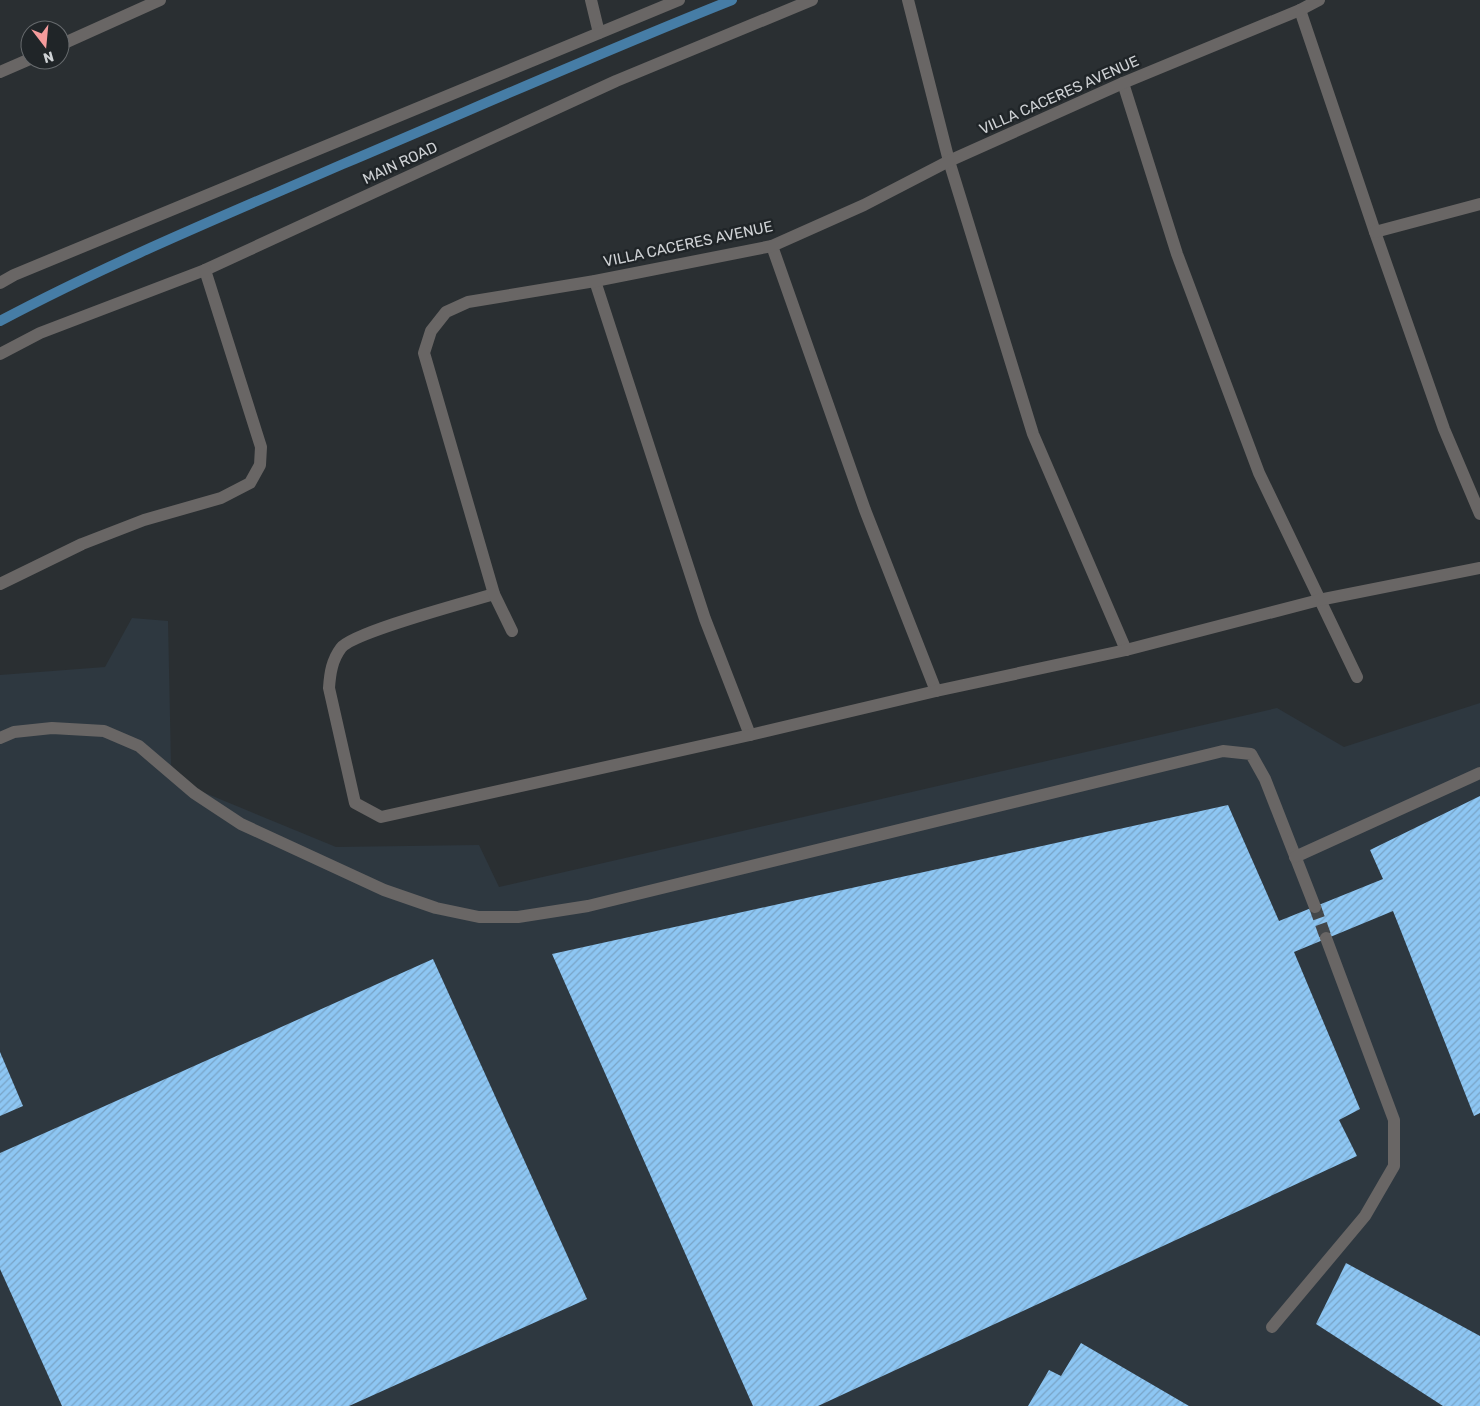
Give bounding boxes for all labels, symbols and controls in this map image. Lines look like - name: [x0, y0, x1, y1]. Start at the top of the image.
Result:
- north arrow: [20, 20, 70, 70]
- text: N: [41, 47, 56, 67]
- street label: VILLA CACERES AVENUE: [976, 52, 1142, 138]
- street label: MAIN ROAD: [360, 138, 440, 188]
- street label: VILLA CACERES AVENUE: [602, 217, 774, 271]

